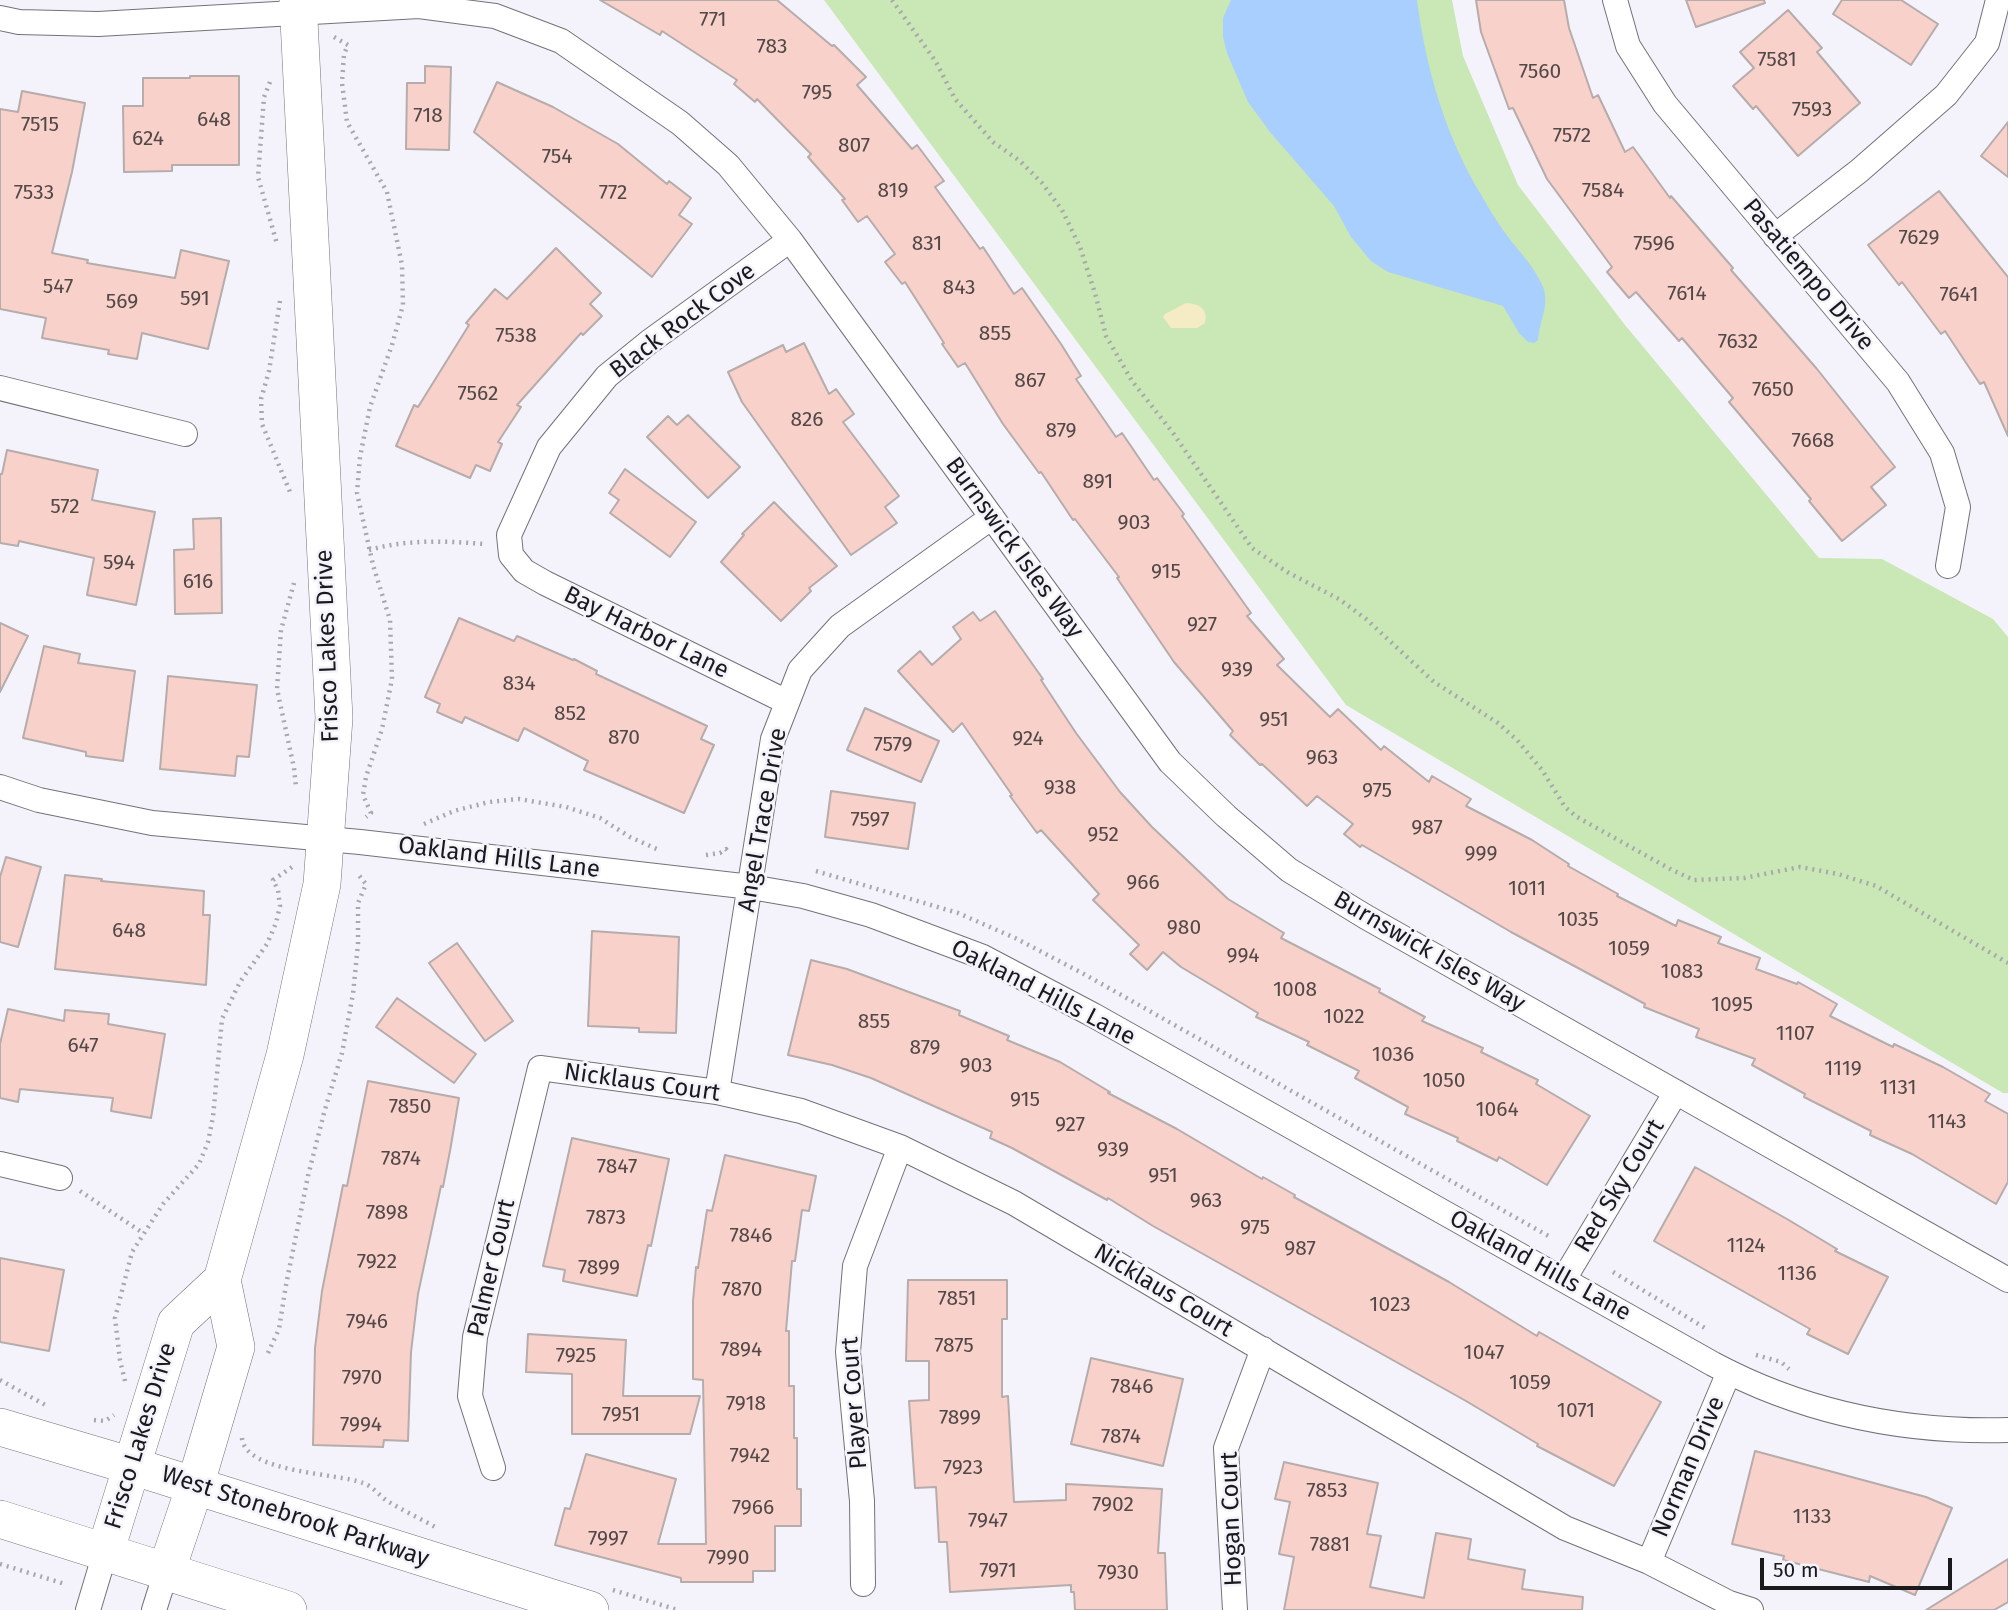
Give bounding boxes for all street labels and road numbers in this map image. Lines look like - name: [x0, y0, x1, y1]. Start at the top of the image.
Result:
- street label: Pasatiempo Drive: [1736, 193, 1880, 357]
- street label: Black Rock Cove: [605, 257, 761, 385]
- street label: Burnswick Isles Way: [939, 452, 1089, 644]
- street label: Frisco Lakes Drive: [310, 549, 346, 743]
- street label: Bay Harbor Lane: [559, 581, 733, 685]
- street label: Angel Trace Drive: [733, 726, 793, 914]
- street label: Oakland Hills Lane: [396, 831, 602, 885]
- street label: Burnswick Isles Way: [1328, 885, 1530, 1019]
- street label: Oakland Hills Lane: [946, 934, 1140, 1052]
- street label: Nicklaus Court: [562, 1058, 722, 1108]
- street label: Red Sky Court: [1569, 1114, 1671, 1258]
- street label: Palmer Court: [462, 1196, 522, 1340]
- street label: Oakland Hills Lane: [1444, 1204, 1636, 1328]
- street label: Nicklaus Court: [1088, 1238, 1238, 1344]
- street label: Player Court: [836, 1336, 874, 1470]
- street label: Frisco Lakes Drive: [99, 1339, 183, 1533]
- street label: Norman Drive: [1646, 1392, 1732, 1542]
- street label: Hogan Court: [1215, 1451, 1249, 1587]
- street label: West Stonebrook Parkway: [158, 1460, 432, 1574]

